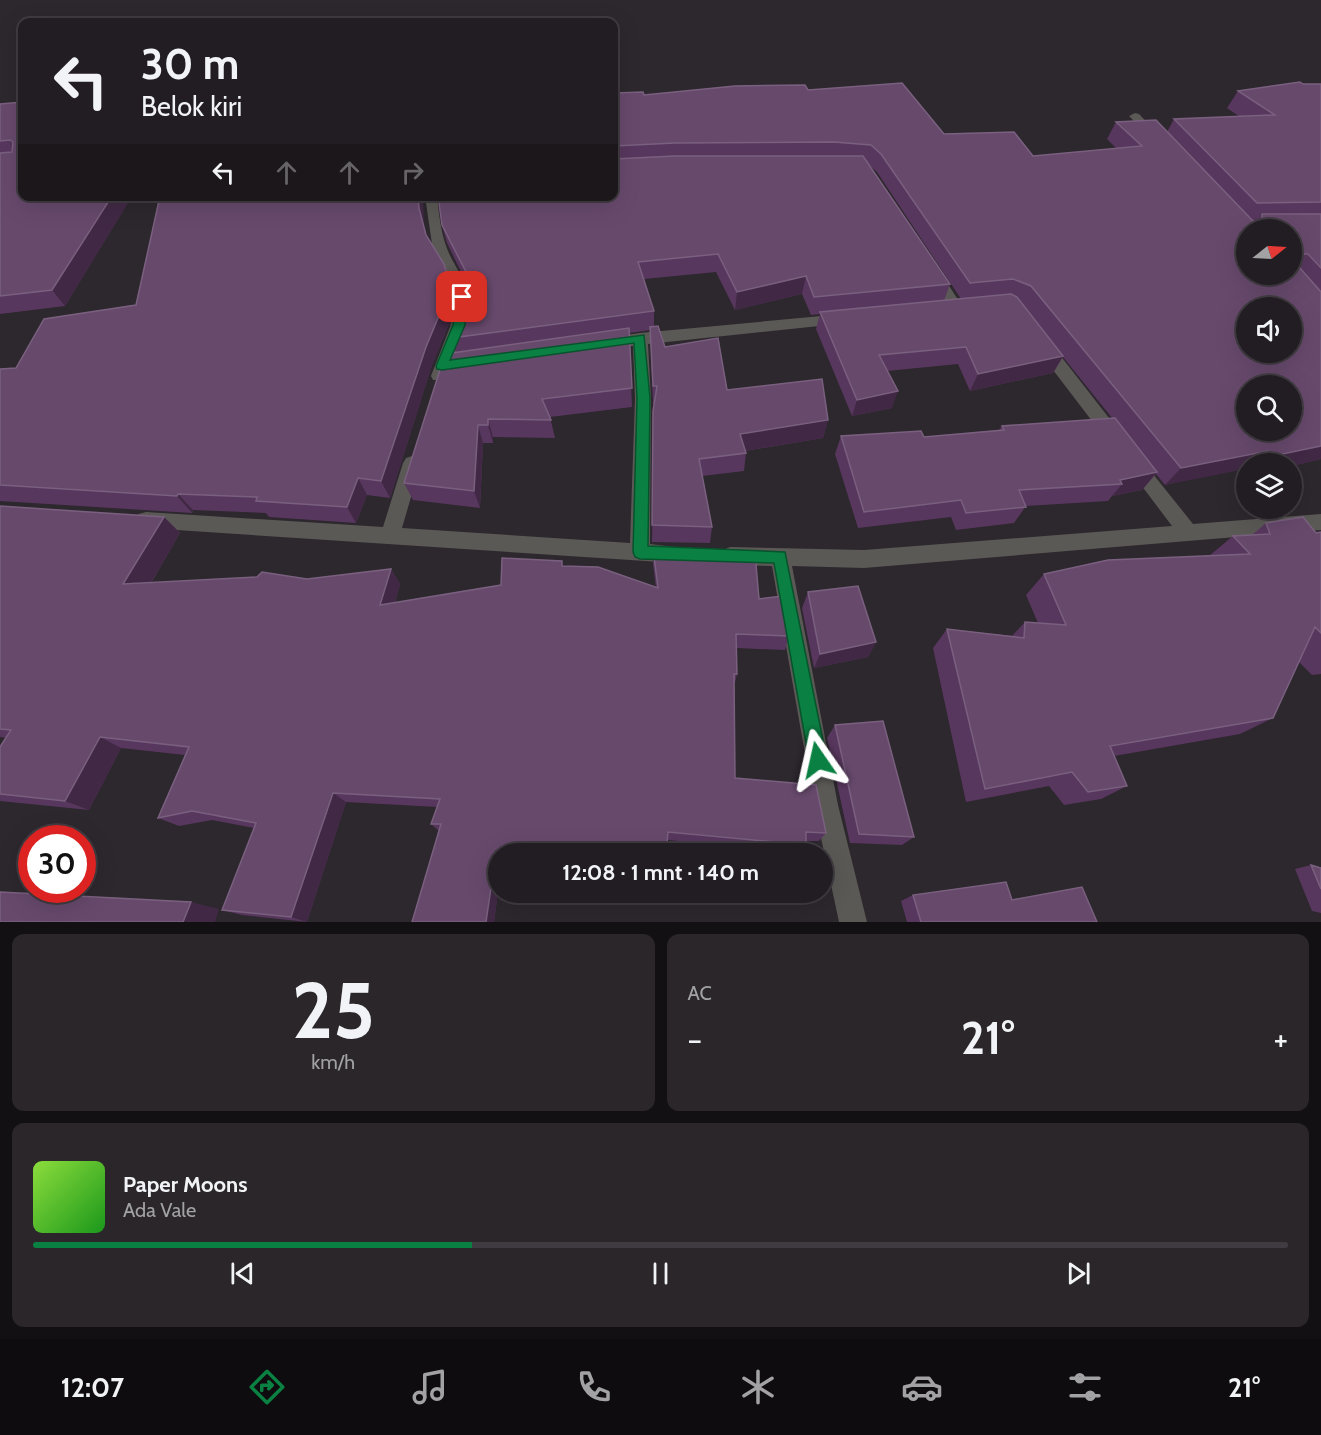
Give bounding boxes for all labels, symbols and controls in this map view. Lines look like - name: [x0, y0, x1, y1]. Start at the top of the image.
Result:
- text: 30 m: [141, 38, 239, 90]
- icon: left: [42, 42, 120, 120]
- text: Belok kiri: [141, 90, 242, 123]
- icon: left: [207, 156, 240, 189]
- icon: ahead: [270, 156, 303, 189]
- icon: ahead: [333, 156, 366, 189]
- icon: right: [396, 156, 429, 189]
- north arrow: [1236, 219, 1302, 285]
- map controls: [1236, 219, 1302, 519]
- pin: [436, 271, 487, 322]
- icon: arrive: [445, 280, 478, 313]
- button: sound: [1236, 297, 1302, 363]
- button: search: [1236, 375, 1302, 441]
- button: layers: [1236, 453, 1302, 519]
- position arrow: [786, 728, 850, 792]
- speed limit sign: 30: [18, 825, 96, 903]
- text: 12:08 · 1 mnt · 140 m: [562, 859, 759, 886]
- text: 25: [292, 963, 375, 1058]
- text: AC: [688, 981, 712, 1005]
- text: 21°: [961, 1011, 1014, 1065]
- text: −: [688, 1019, 702, 1059]
- text: +: [1273, 1019, 1288, 1059]
- text: km/h: [311, 1050, 355, 1074]
- text: Paper Moons: [123, 1171, 247, 1198]
- text: Ada Vale: [123, 1198, 196, 1222]
- icon: previous: [226, 1257, 259, 1290]
- icon: pause: [644, 1257, 677, 1290]
- icon: next: [1062, 1257, 1095, 1290]
- icon: directions: [246, 1366, 288, 1408]
- icon: music: [409, 1366, 451, 1408]
- icon: phone: [573, 1366, 615, 1408]
- icon: climate: [737, 1366, 779, 1408]
- icon: car: [901, 1366, 943, 1408]
- icon: filters: [1064, 1366, 1106, 1408]
- text: 12:07: [61, 1371, 124, 1404]
- text: 21°: [1228, 1371, 1260, 1404]

